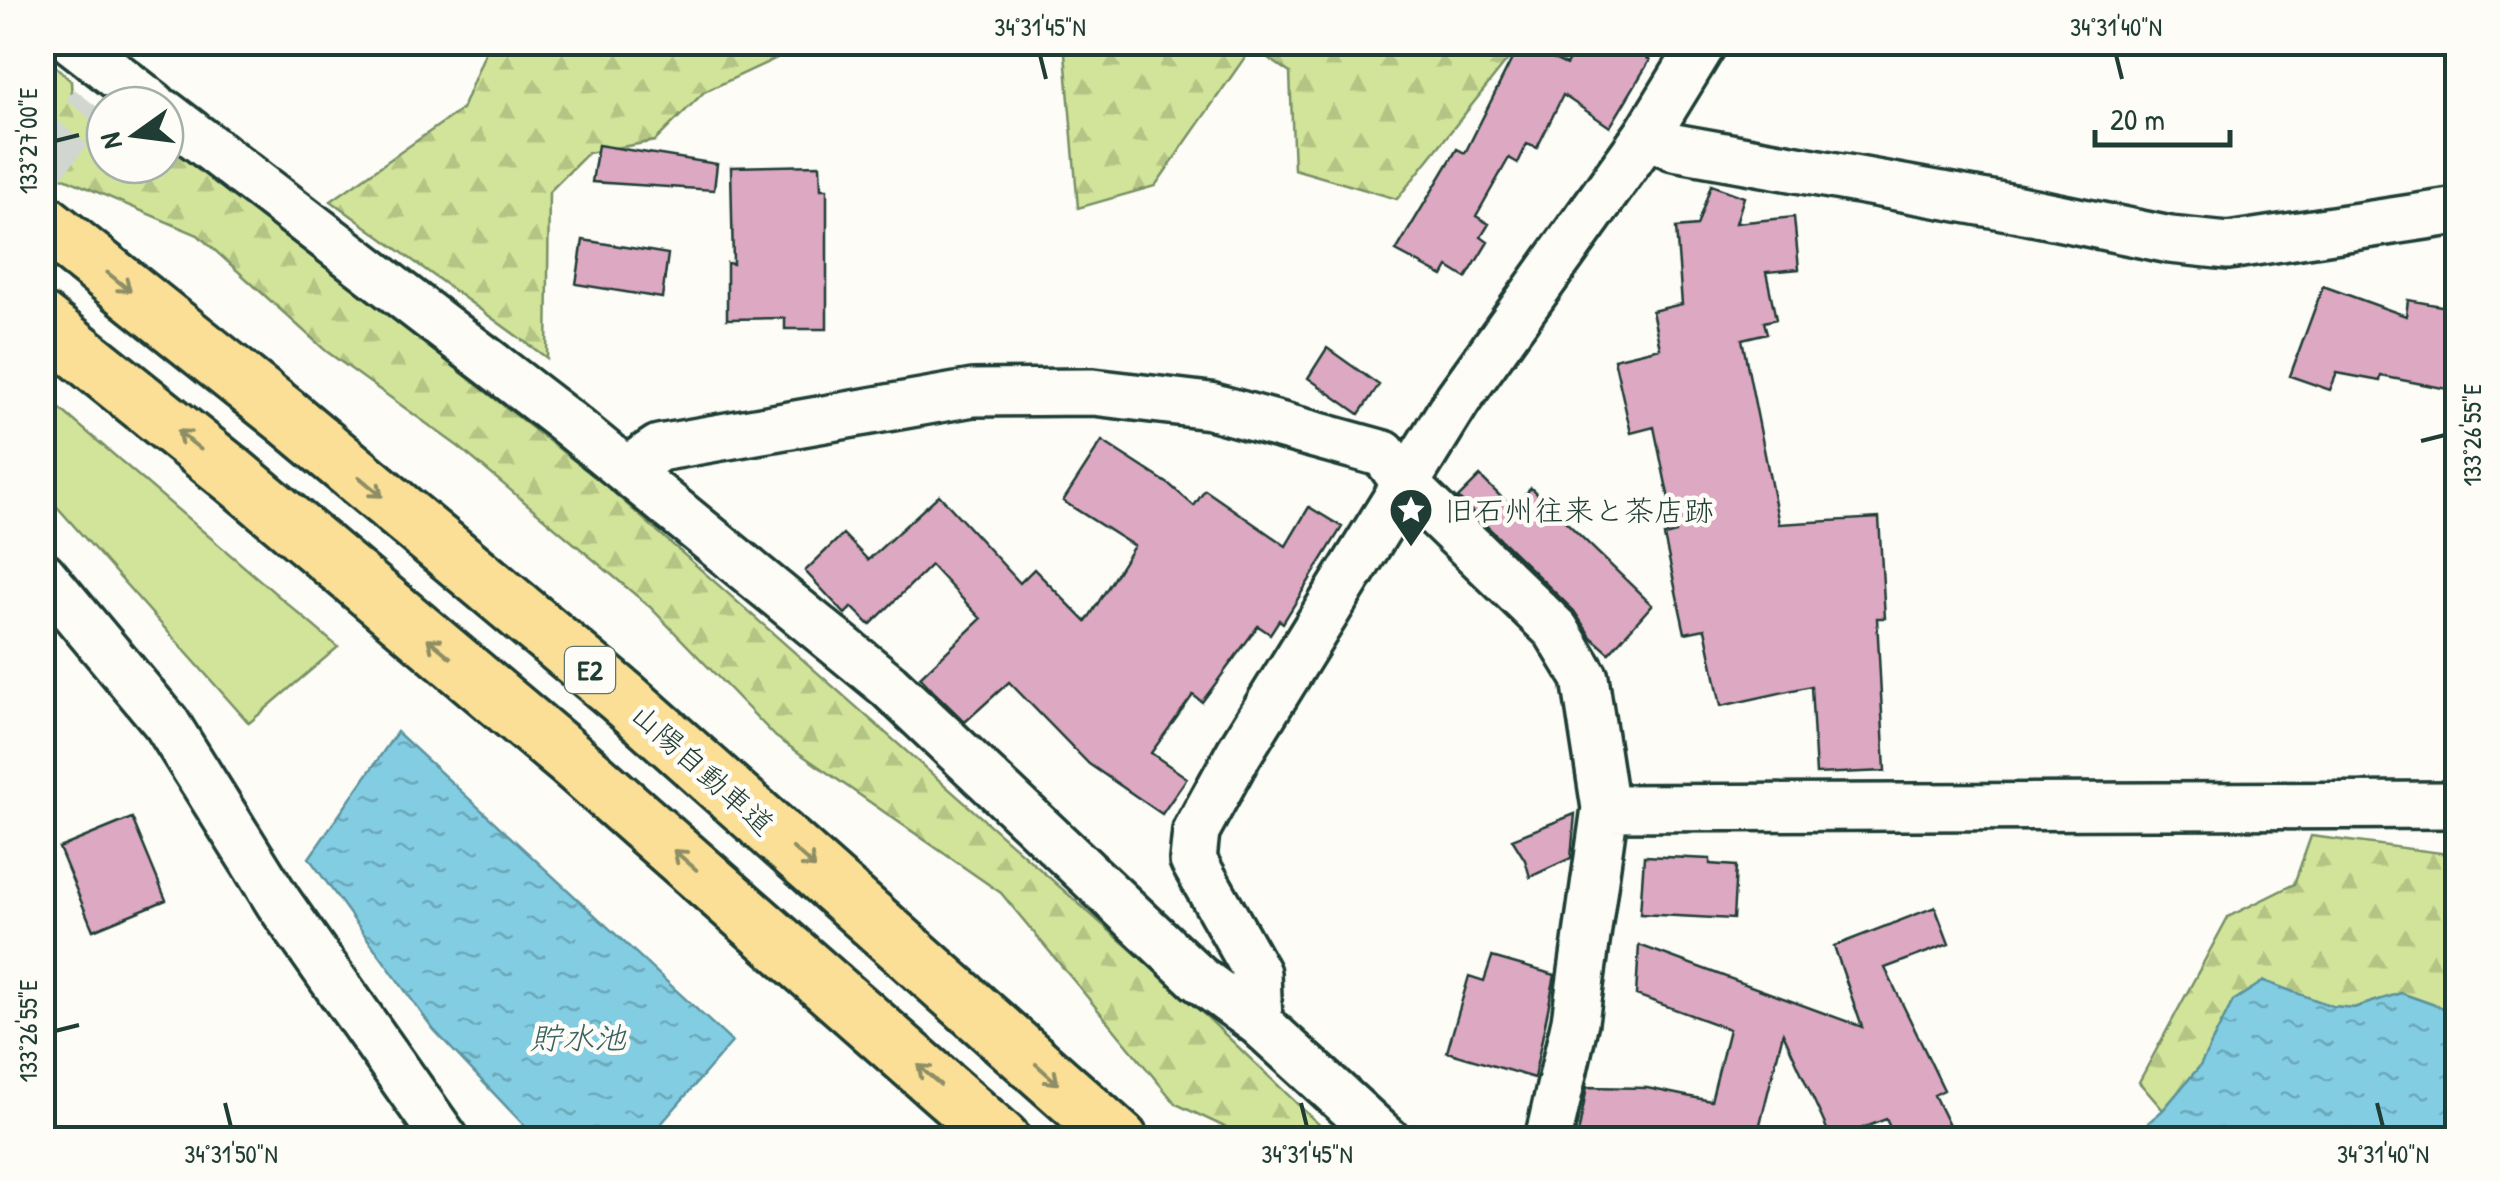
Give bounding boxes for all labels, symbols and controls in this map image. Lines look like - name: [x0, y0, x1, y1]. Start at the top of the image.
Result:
- text: 34°31'45"N: [994, 10, 1086, 44]
- text: 34°31'40"N: [2070, 10, 2162, 44]
- north arrow: [85, 85, 185, 185]
- scale bar: [2095, 85, 2230, 147]
- text: 133°27'00"E: [11, 88, 45, 194]
- text: 20 m: [2110, 99, 2165, 139]
- text: N: [90, 129, 131, 153]
- one-way arrow: [105, 271, 131, 293]
- text: 133°26'55"E: [2455, 384, 2489, 486]
- one-way arrow: [176, 430, 203, 451]
- one-way arrow: [358, 475, 383, 498]
- place icon: 旧石州往来と茶店跡: [1388, 487, 1434, 548]
- place label: 旧石州往来と茶店跡: [1444, 490, 1714, 530]
- one-way arrow: [426, 637, 452, 659]
- road number: E2: [565, 647, 615, 693]
- street label: 山陽自動車道: [623, 694, 783, 844]
- one-way arrow: [791, 846, 816, 869]
- one-way arrow: [673, 848, 698, 871]
- text: 133°26'55"E: [11, 980, 45, 1082]
- water label: 貯水池: [530, 1016, 627, 1059]
- one-way arrow: [1033, 1062, 1059, 1085]
- one-way arrow: [917, 1064, 942, 1087]
- text: 34°31'50"N: [184, 1137, 278, 1171]
- text: 34°31'45"N: [1261, 1137, 1353, 1171]
- text: 34°31'40"N: [2337, 1137, 2429, 1171]

